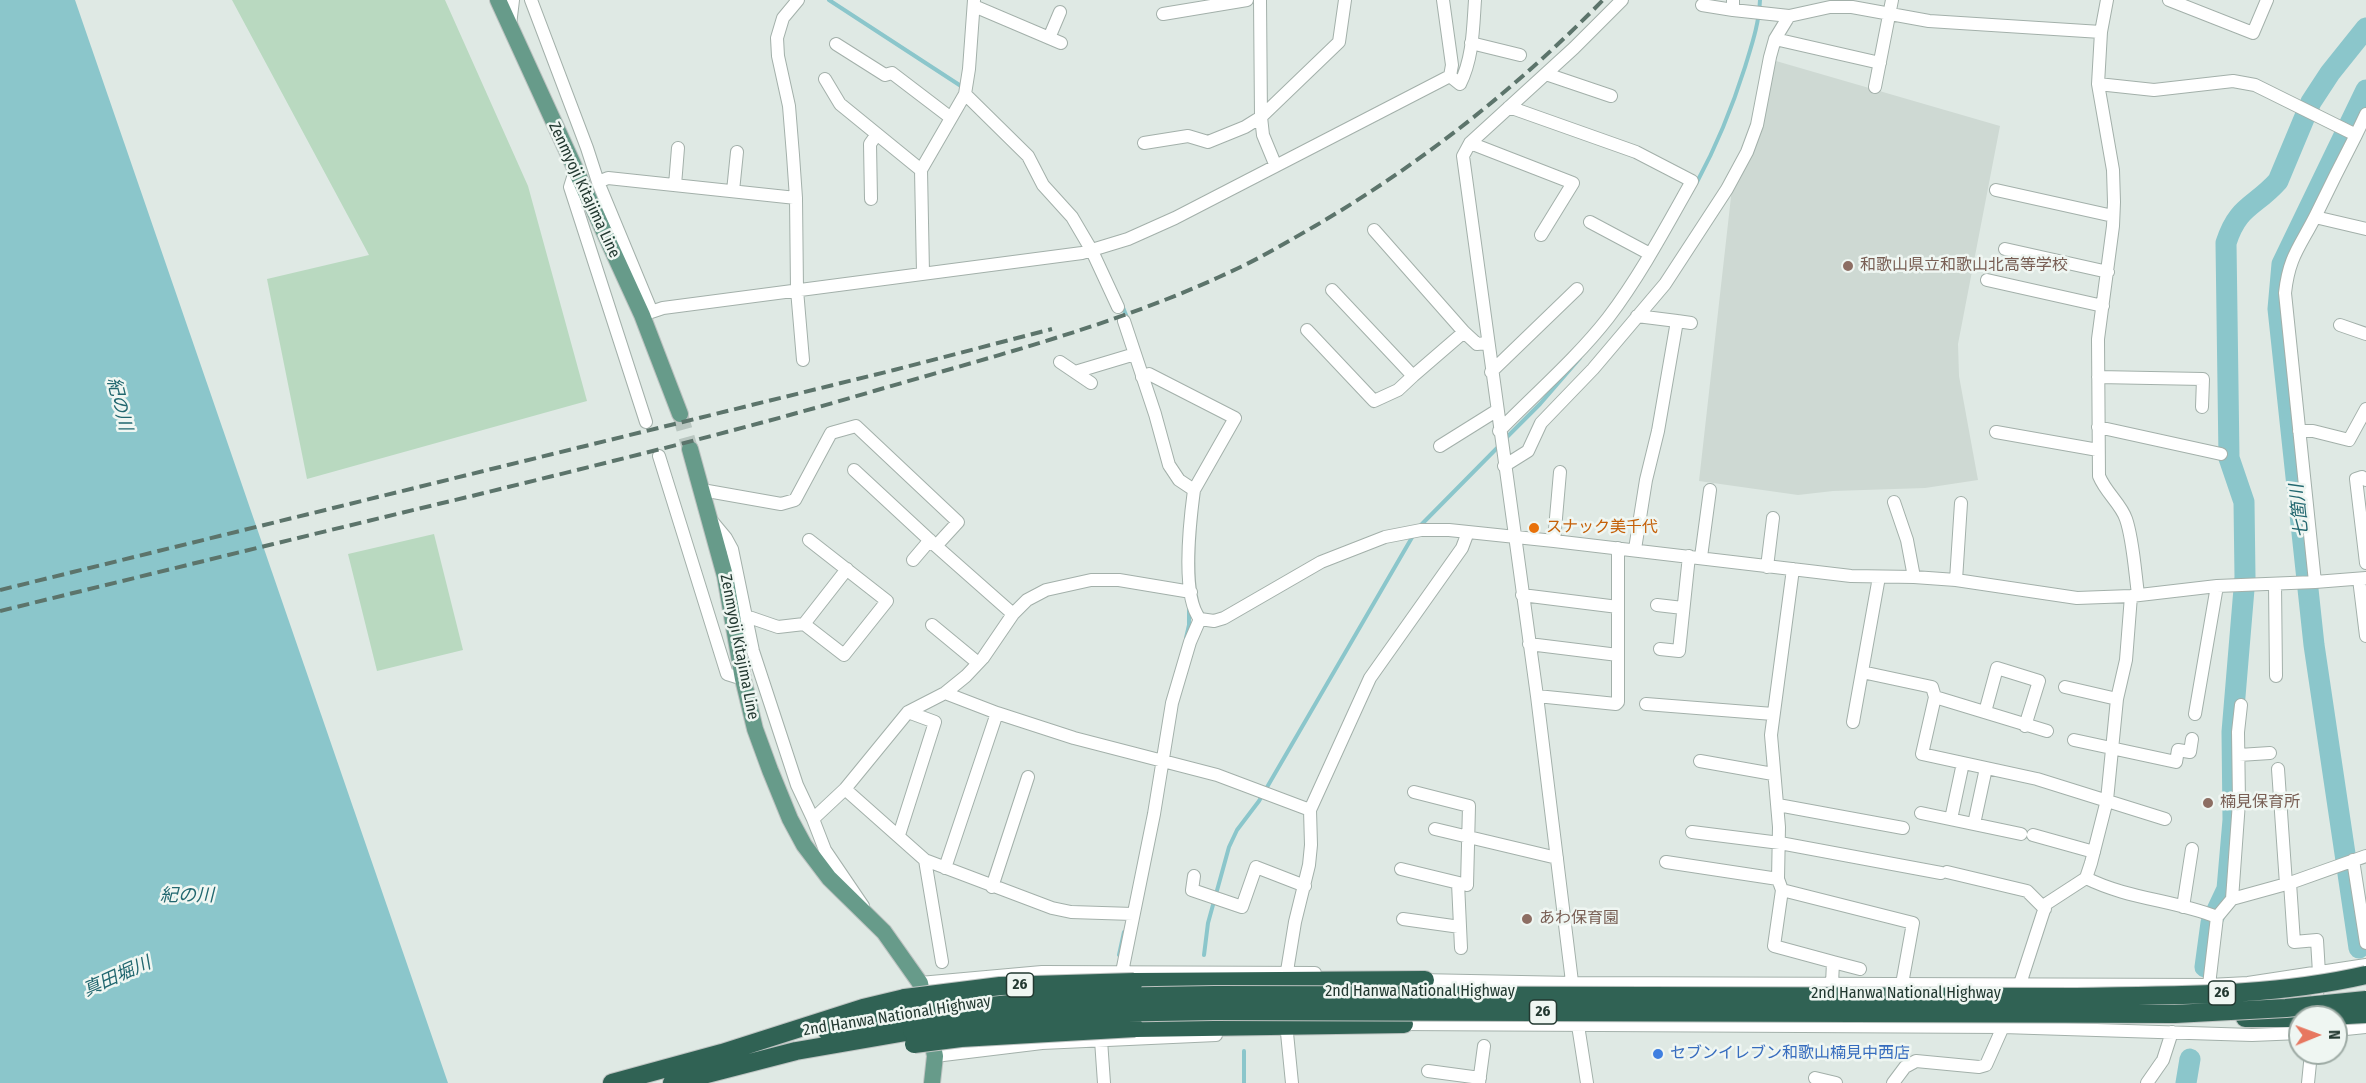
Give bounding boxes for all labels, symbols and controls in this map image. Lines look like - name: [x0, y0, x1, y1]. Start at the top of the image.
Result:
- street label: Zenmyoji Kitajima Line: [544, 119, 624, 261]
- place label: 和歌山県立和歌山北高等学校: [1860, 256, 2068, 276]
- marker: 和歌山県立和歌山北高等学校: [1841, 259, 1855, 273]
- water label: 紀の川: [102, 375, 136, 433]
- water label: 七箇川: [2286, 483, 2314, 539]
- place label: スナック美千代: [1546, 518, 1658, 538]
- marker: スナック美千代: [1527, 521, 1541, 535]
- street label: Zenmyoji Kitajima Line: [715, 573, 763, 721]
- place label: 楠見保育所: [2220, 793, 2300, 813]
- marker: 楠見保育所: [2201, 796, 2215, 810]
- water label: 紀の川: [160, 885, 214, 907]
- place label: あわ保育園: [1539, 909, 1619, 929]
- marker: あわ保育園: [1520, 912, 1534, 926]
- water label: 真田堀川: [80, 952, 154, 1002]
- road number: 26: [1006, 973, 1034, 997]
- road number: 26: [2208, 981, 2236, 1005]
- street label: 2nd Hanwa National Highway: [1325, 982, 1515, 1002]
- street label: 2nd Hanwa National Highway: [1811, 984, 2001, 1004]
- street label: 2nd Hanwa National Highway: [802, 992, 992, 1040]
- road number: 26: [1530, 1000, 1556, 1024]
- north arrow: [2288, 1005, 2348, 1065]
- text: N: [2325, 1030, 2344, 1040]
- place label: セブンイレブン和歌山楠見中西店: [1670, 1044, 1910, 1064]
- marker: セブンイレブン和歌山楠見中西店: [1651, 1047, 1665, 1061]

